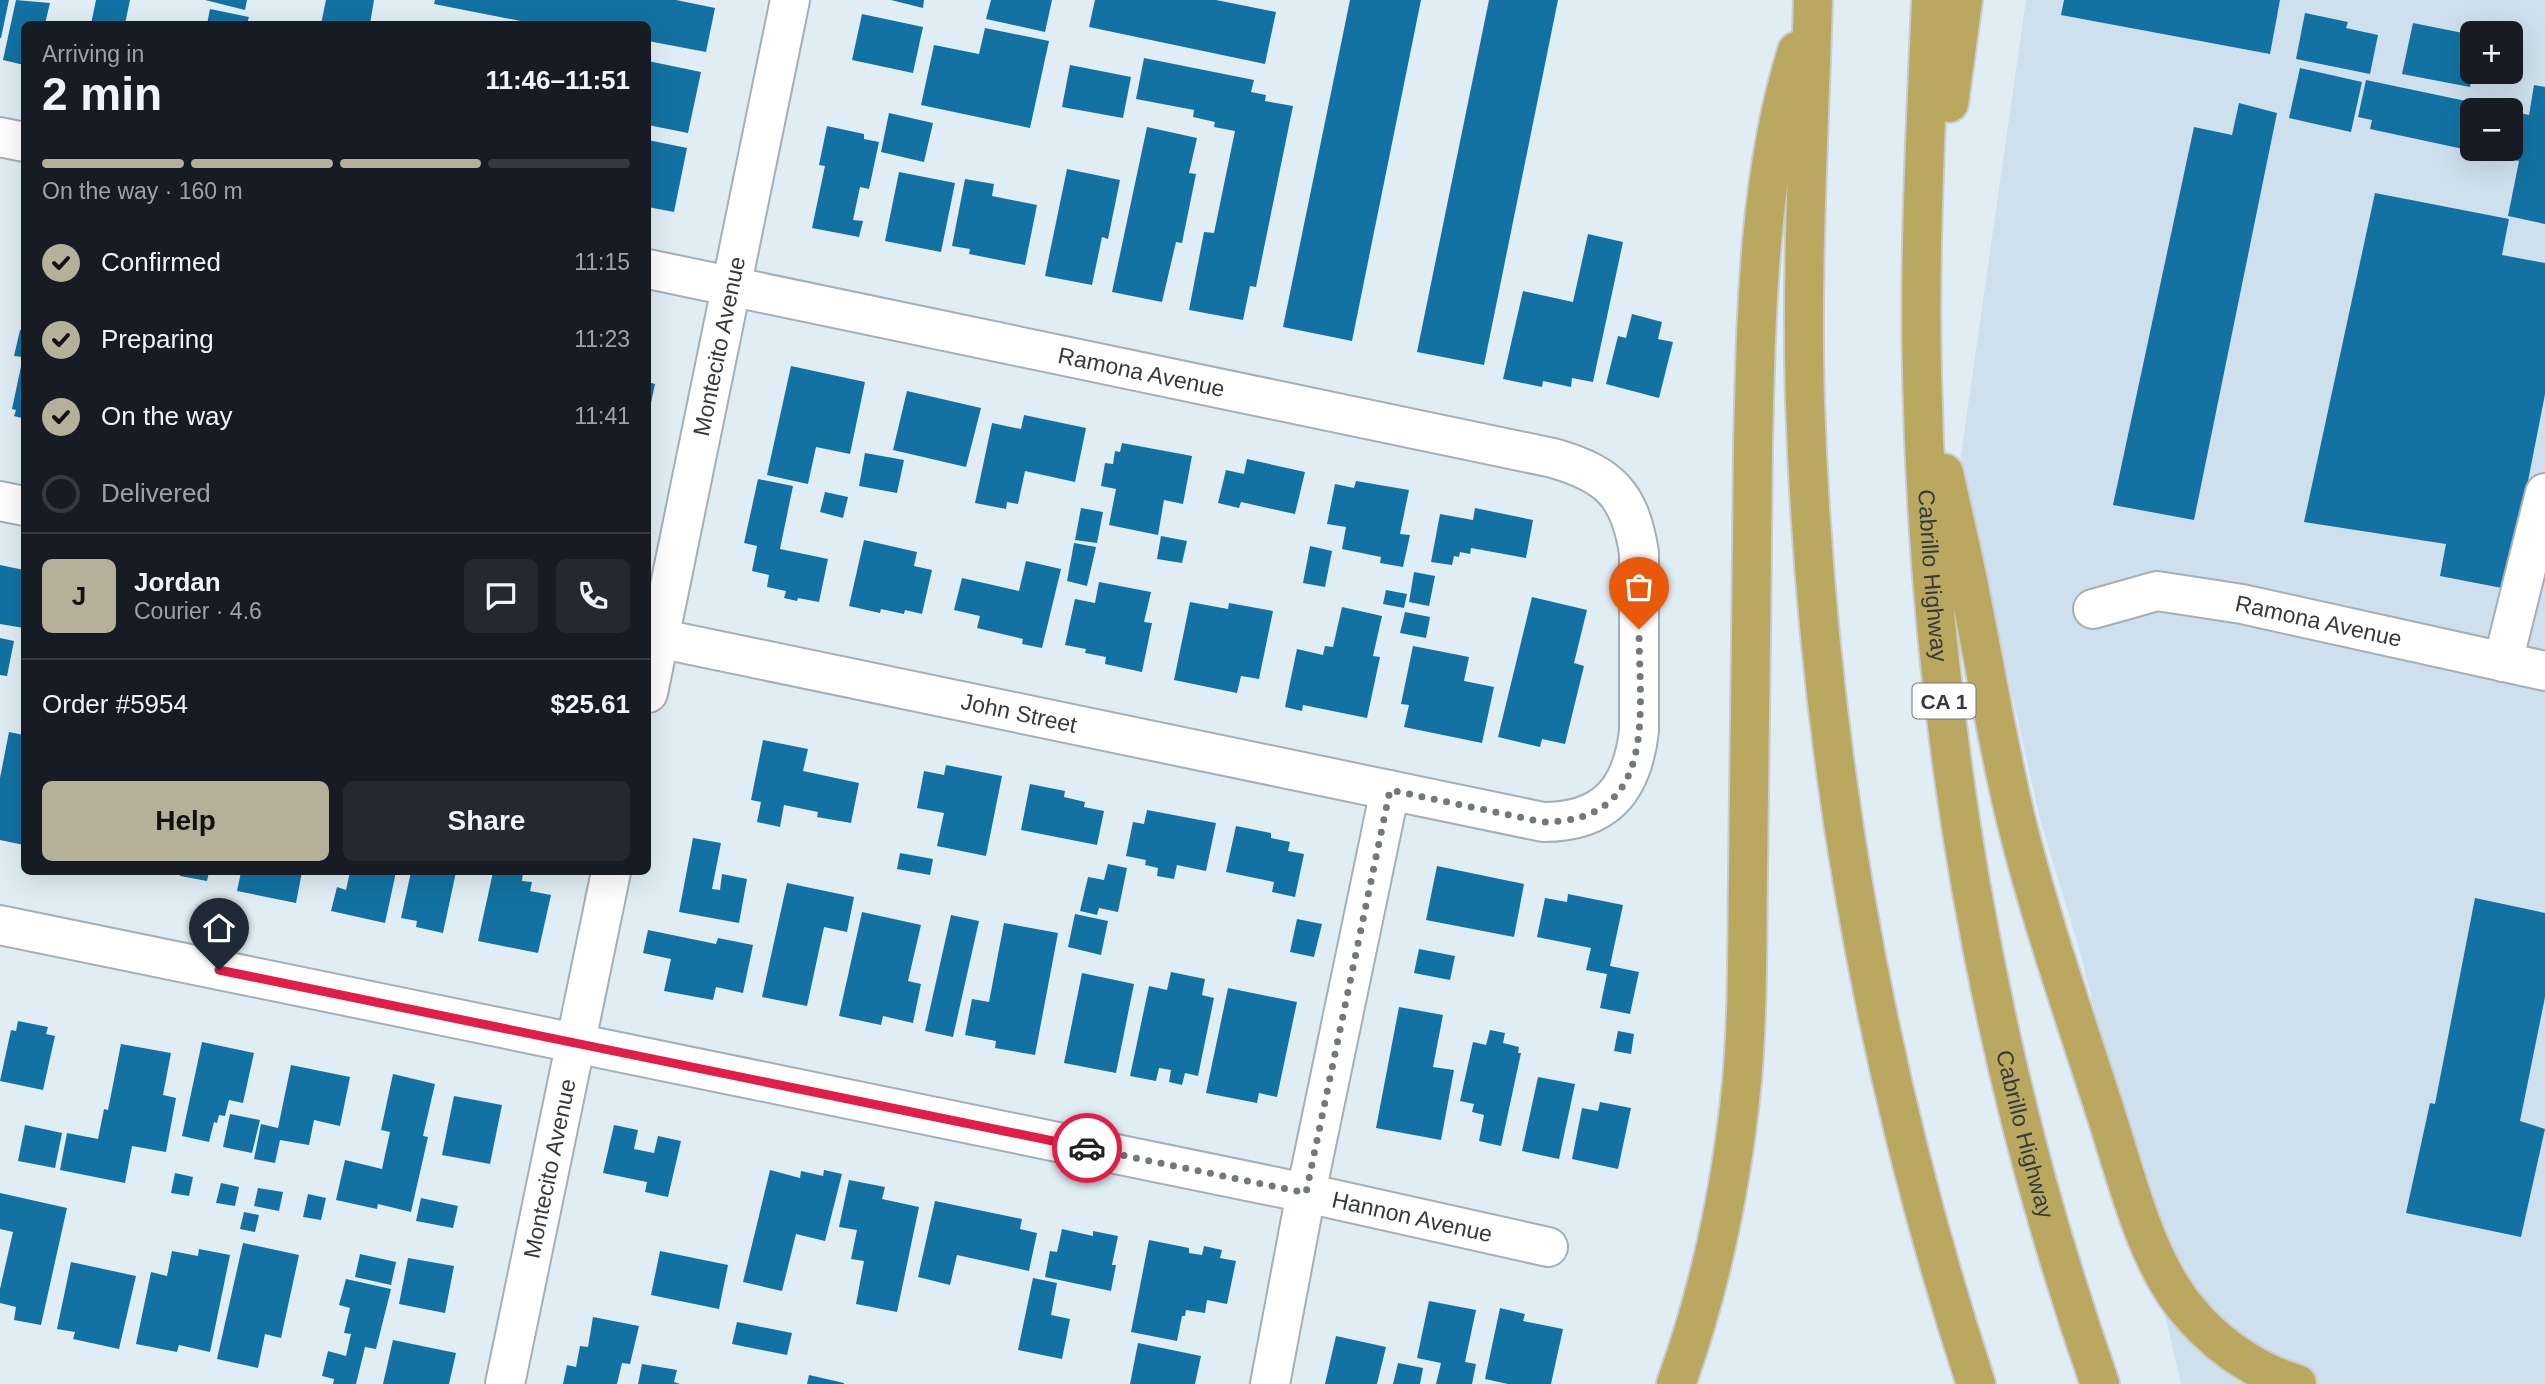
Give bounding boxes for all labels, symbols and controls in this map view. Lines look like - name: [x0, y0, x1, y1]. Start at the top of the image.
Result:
- map controls: [2460, 21, 2523, 161]
- button: +: [2460, 21, 2523, 84]
- text: Arriving in: [42, 41, 144, 67]
- text: 11:46–11:51: [485, 65, 630, 95]
- text: 2 min: [42, 68, 162, 120]
- button: −: [2460, 98, 2523, 161]
- text: On the way · 160 m: [42, 178, 243, 204]
- icon: check: [42, 244, 80, 282]
- text: Confirmed: [101, 247, 221, 277]
- text: 11:15: [574, 249, 630, 275]
- street label: Montecito Avenue: [688, 254, 750, 438]
- icon: check: [42, 321, 80, 359]
- text: Preparing: [101, 324, 214, 354]
- text: 11:23: [574, 326, 630, 352]
- street label: Ramona Avenue: [1056, 342, 1227, 402]
- icon: check: [42, 398, 80, 436]
- text: On the way: [101, 401, 233, 431]
- text: 11:41: [574, 403, 630, 429]
- text: Delivered: [101, 478, 211, 508]
- street label: Cabrillo Highway: [1913, 489, 1953, 663]
- pin: [1609, 557, 1669, 629]
- button: chat: [464, 559, 538, 633]
- button: phone: [556, 559, 630, 633]
- text: Jordan: [134, 567, 221, 597]
- icon: bag: [1620, 568, 1658, 606]
- text: J: [72, 581, 86, 611]
- street label: Ramona Avenue: [2233, 590, 2404, 652]
- text: Courier · 4.6: [134, 598, 262, 624]
- road number: CA 1: [1912, 684, 1976, 718]
- street label: John Street: [959, 688, 1080, 738]
- text: Order #5954: [42, 689, 188, 719]
- text: $25.61: [550, 689, 630, 719]
- button: Help: [42, 781, 329, 861]
- button: Share: [343, 781, 630, 861]
- pin: [189, 898, 249, 970]
- icon: home: [200, 909, 238, 947]
- street label: Cabrillo Highway: [1991, 1047, 2060, 1222]
- street label: Montecito Avenue: [518, 1077, 581, 1261]
- courier: [1052, 1113, 1122, 1183]
- icon: car: [1068, 1129, 1106, 1167]
- street label: Hannon Avenue: [1330, 1186, 1495, 1247]

